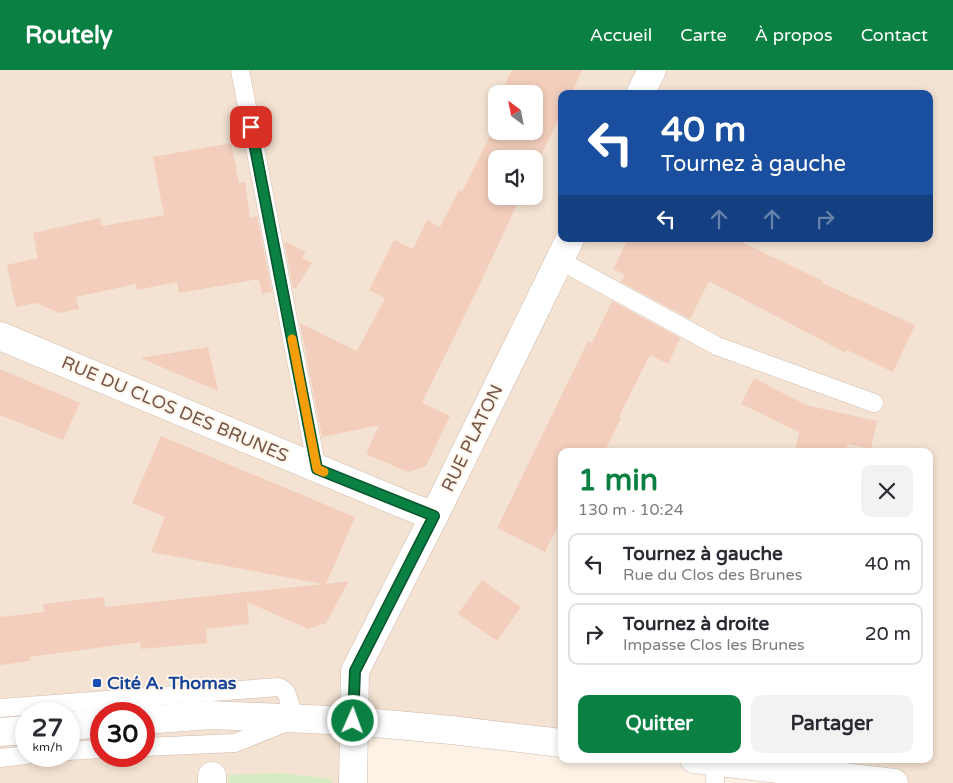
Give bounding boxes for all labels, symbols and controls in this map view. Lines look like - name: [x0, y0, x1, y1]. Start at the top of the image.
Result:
- text: Routely: [25, 21, 113, 50]
- text: Accueil: [590, 24, 652, 46]
- text: Carte: [680, 24, 727, 46]
- text: À propos: [755, 24, 833, 46]
- text: Contact: [861, 24, 928, 46]
- north arrow: [488, 85, 542, 140]
- map controls: [488, 85, 543, 205]
- pin: [230, 106, 272, 148]
- text: 40 m: [661, 109, 746, 151]
- icon: left: [578, 110, 643, 175]
- icon: arrive: [237, 113, 265, 141]
- button: sound: [488, 150, 543, 205]
- text: Tournez à gauche: [661, 151, 846, 177]
- icon: left: [652, 205, 680, 233]
- icon: ahead: [705, 205, 733, 233]
- icon: ahead: [758, 205, 786, 233]
- icon: right: [811, 205, 839, 233]
- street label: RUE DU CLOS DES BRUNES: [58, 351, 292, 467]
- street label: RUE PLATON: [437, 381, 507, 495]
- text: 1 min: [578, 462, 658, 499]
- button: close: [861, 465, 913, 517]
- text: 130 m · 10:24: [578, 500, 684, 520]
- text: Tournez à gauche: [623, 543, 783, 565]
- icon: left: [580, 550, 608, 578]
- text: 40 m: [865, 553, 911, 575]
- text: Rue du Clos des Brunes: [623, 565, 802, 585]
- text: Tournez à droite: [623, 613, 769, 635]
- icon: right: [580, 620, 608, 648]
- text: 20 m: [865, 623, 911, 645]
- text: Impasse Clos les Brunes: [623, 635, 805, 655]
- place label: Cité A. Thomas: [107, 672, 237, 694]
- marker: Cité A. Thomas: [91, 677, 103, 689]
- position arrow: [326, 694, 378, 746]
- button: Quitter: [578, 695, 741, 753]
- button: Partager: [751, 695, 913, 753]
- speed limit sign: 30: [90, 702, 155, 767]
- text: 27: [32, 713, 63, 743]
- text: km/h: [32, 740, 63, 754]

